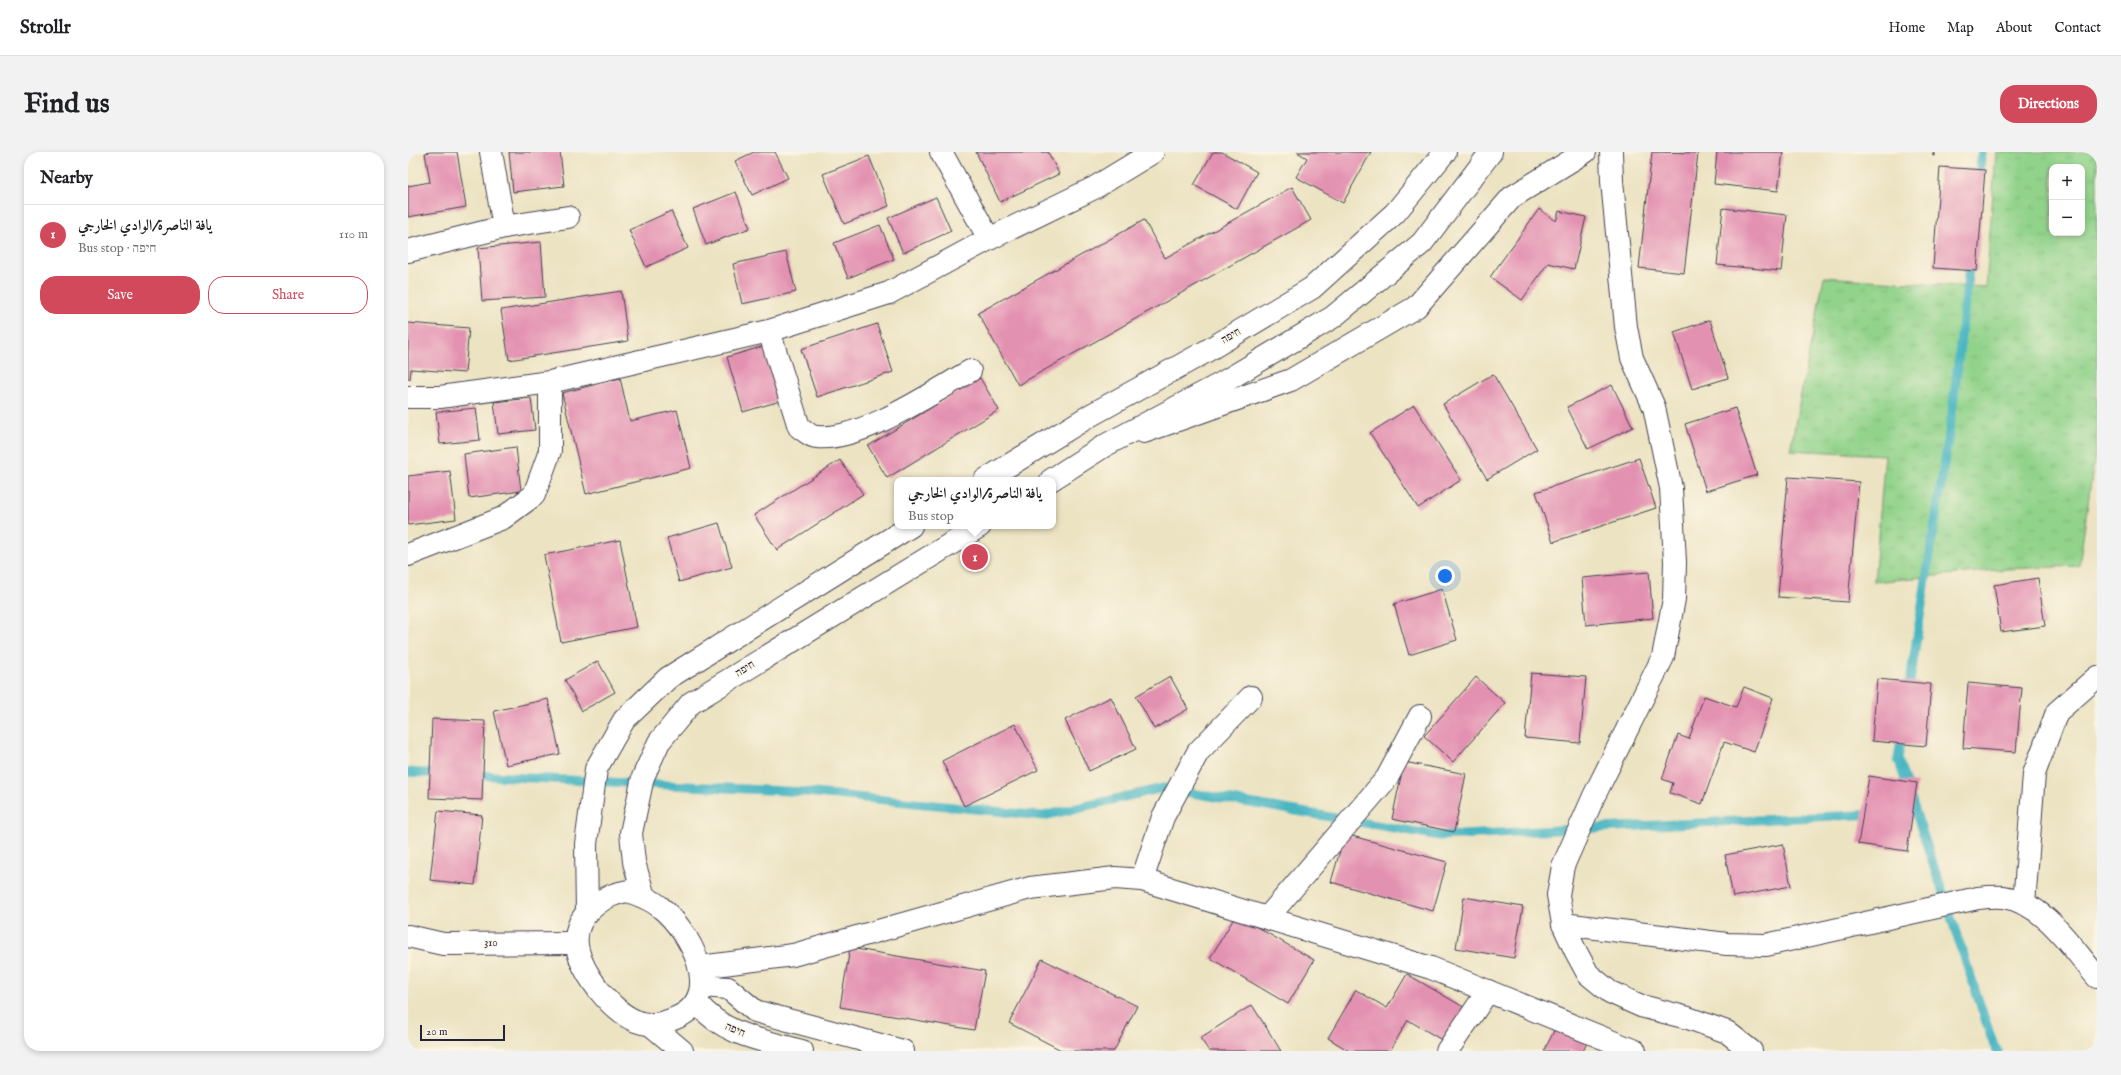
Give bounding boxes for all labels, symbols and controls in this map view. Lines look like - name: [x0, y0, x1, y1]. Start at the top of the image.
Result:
- text: Strollr: [20, 16, 71, 40]
- text: Home: [1889, 19, 1925, 37]
- text: Map: [1947, 19, 1974, 37]
- text: About: [1996, 19, 2032, 37]
- text: Contact: [2054, 19, 2101, 37]
- button: Directions: [2000, 85, 2097, 123]
- text: Find us: [24, 87, 110, 122]
- map controls: [2049, 164, 2085, 236]
- button: +: [2049, 164, 2085, 200]
- text: Nearby: [40, 168, 93, 189]
- button: −: [2049, 200, 2085, 236]
- text: يافة الناصرة/الوادي الخارجي: [78, 216, 212, 235]
- text: 1: [51, 226, 55, 243]
- text: 110 m: [339, 226, 368, 243]
- text: Bus stop · חיפה: [78, 240, 156, 257]
- button: Save: [40, 276, 200, 314]
- button: Share: [208, 276, 368, 314]
- street label: חיפה: [1219, 325, 1243, 347]
- popup: [894, 477, 1056, 529]
- text: يافة الناصرة/الوادي الخارجي: [908, 484, 1042, 503]
- text: Bus stop: [908, 508, 954, 525]
- pin: 1: [962, 542, 988, 572]
- your location: [1435, 566, 1455, 586]
- street label: חיפה: [733, 658, 757, 680]
- street label: 310: [484, 936, 498, 950]
- street label: חיפה: [723, 1020, 747, 1040]
- scale bar: [420, 1023, 505, 1042]
- text: 20 m: [426, 1025, 447, 1039]

